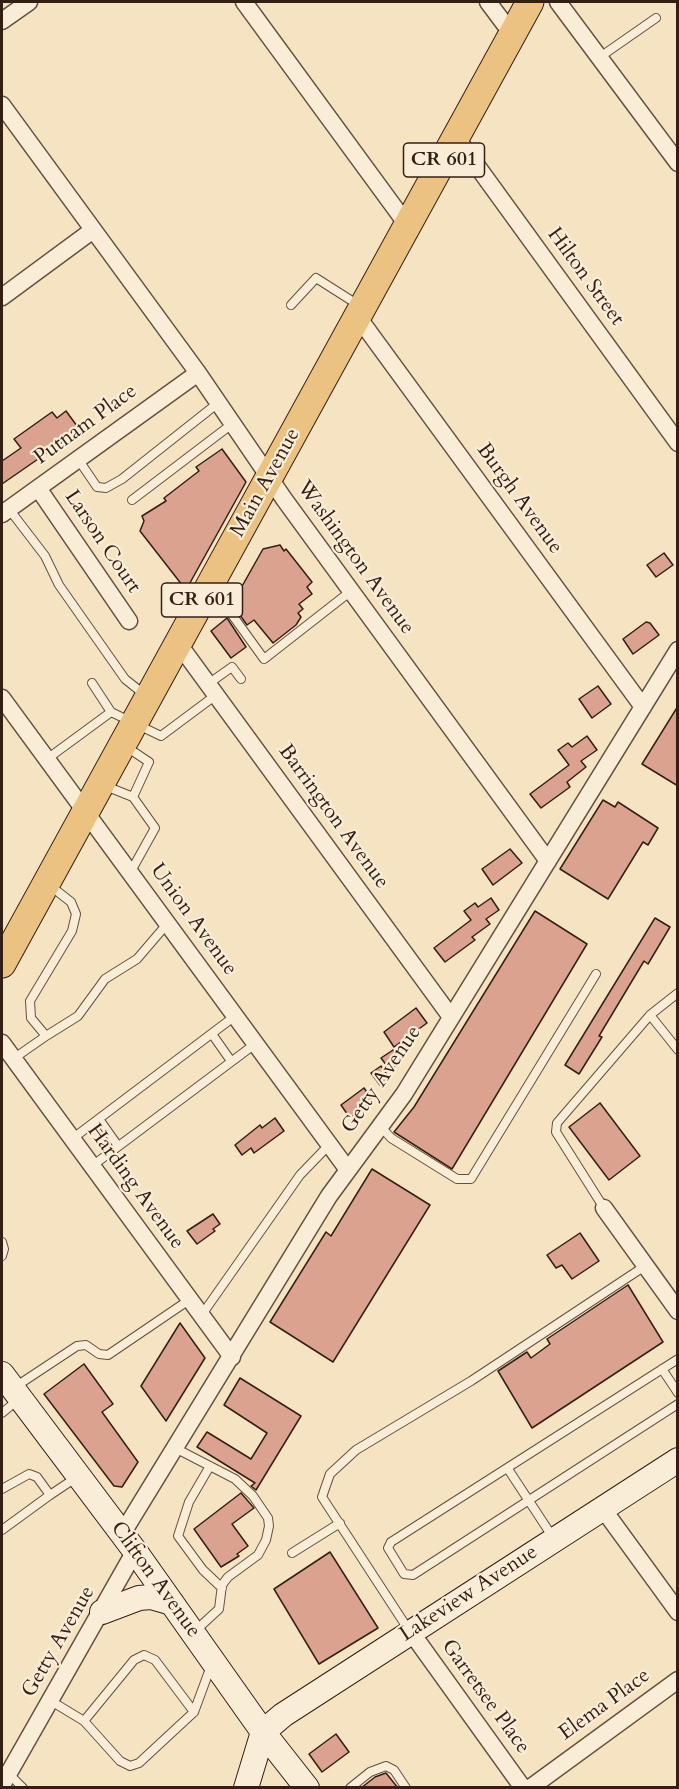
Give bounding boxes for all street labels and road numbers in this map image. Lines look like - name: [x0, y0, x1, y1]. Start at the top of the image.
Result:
- road number: CR 601: [404, 143, 484, 177]
- street label: Hilton Street: [541, 223, 629, 331]
- street label: Putnam Place: [30, 379, 142, 471]
- street label: Main Avenue: [226, 424, 306, 542]
- street label: Burgh Avenue: [470, 439, 568, 559]
- street label: Washington Avenue: [291, 476, 419, 640]
- street label: Larson Court: [58, 486, 146, 598]
- road number: CR 601: [162, 583, 242, 617]
- street label: Barrington Avenue: [272, 740, 394, 894]
- street label: Union Avenue: [144, 859, 242, 981]
- street label: Getty Avenue: [337, 1021, 427, 1139]
- street label: Harding Avenue: [81, 1119, 189, 1255]
- street label: Clifton Avenue: [104, 1517, 206, 1643]
- street label: Lakeview Avenue: [395, 1540, 543, 1648]
- street label: Getty Avenue: [17, 1582, 101, 1702]
- street label: Garretsee Place: [435, 1635, 535, 1759]
- street label: Elema Place: [555, 1664, 655, 1746]

